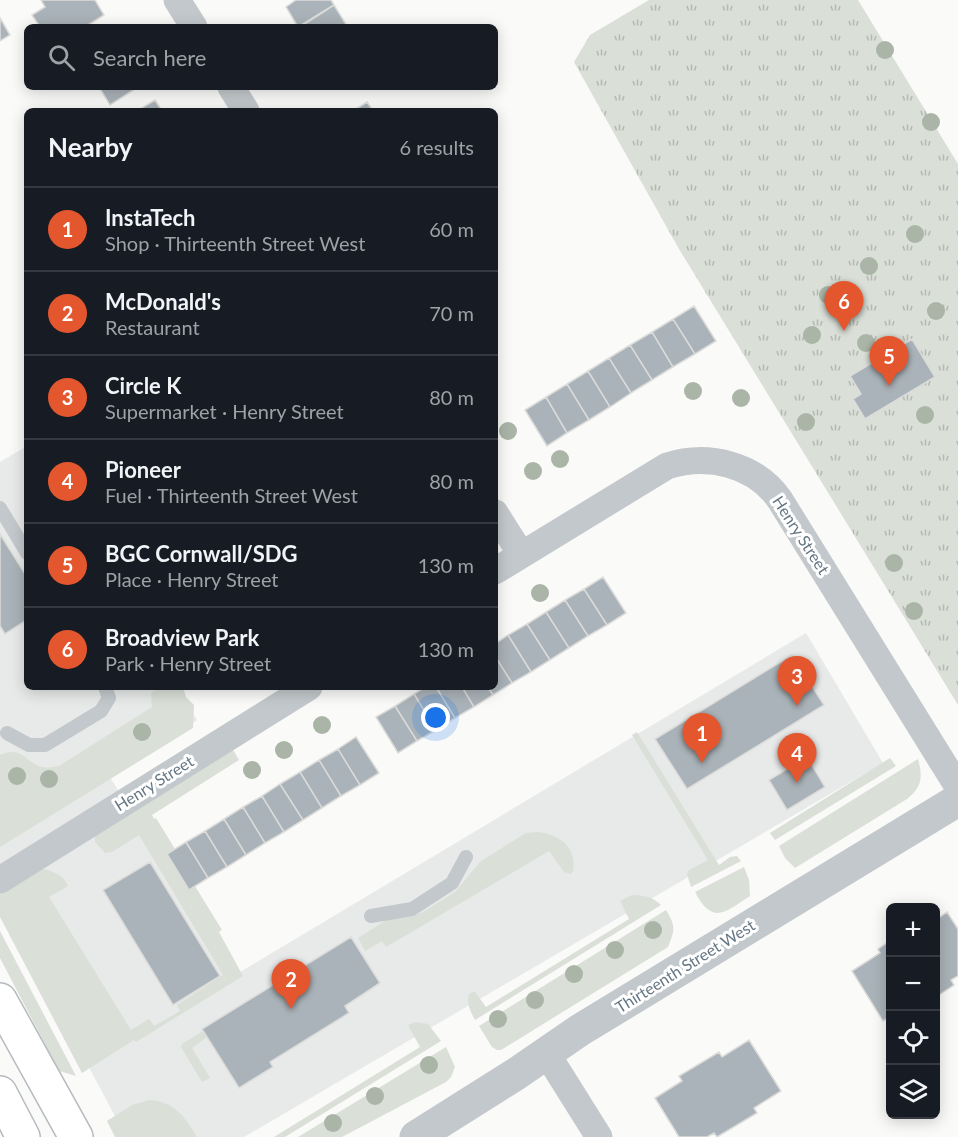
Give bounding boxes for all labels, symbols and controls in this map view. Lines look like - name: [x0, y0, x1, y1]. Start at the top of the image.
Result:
- search box: [24, 24, 498, 90]
- icon: search: [45, 41, 78, 74]
- text: Search here: [93, 44, 206, 71]
- text: Nearby: [48, 131, 133, 163]
- text: 6 results: [399, 135, 474, 159]
- text: InstaTech: [105, 204, 195, 231]
- text: 1: [62, 217, 73, 241]
- text: 60 m: [429, 217, 474, 241]
- text: Shop · Thirteenth Street West: [105, 231, 365, 255]
- pin: 6: [824, 282, 864, 331]
- text: McDonald's: [105, 288, 221, 315]
- text: 2: [62, 301, 73, 325]
- text: 70 m: [429, 301, 474, 325]
- text: Restaurant: [105, 315, 200, 339]
- pin: 5: [870, 336, 908, 386]
- text: Circle K: [105, 372, 181, 399]
- text: 3: [62, 385, 73, 409]
- text: 80 m: [429, 385, 474, 409]
- text: Supermarket · Henry Street: [105, 399, 344, 423]
- text: Pioneer: [105, 456, 181, 483]
- text: 4: [62, 469, 73, 493]
- text: 80 m: [429, 469, 474, 493]
- text: Fuel · Thirteenth Street West: [105, 483, 358, 507]
- street label: Henry Street: [769, 492, 834, 578]
- text: BGC Cornwall/SDG: [105, 540, 297, 567]
- text: 5: [62, 553, 73, 577]
- text: 130 m: [418, 553, 474, 577]
- text: Place · Henry Street: [105, 567, 279, 591]
- text: Broadview Park: [105, 624, 259, 651]
- text: 6: [62, 637, 73, 661]
- text: 130 m: [418, 637, 474, 661]
- text: Park · Henry Street: [105, 651, 271, 675]
- pin: 3: [778, 656, 816, 706]
- your location: [421, 703, 450, 732]
- pin: 1: [682, 714, 722, 763]
- pin: 4: [778, 734, 816, 783]
- street label: Henry Street: [111, 751, 197, 814]
- map controls: [886, 903, 940, 1119]
- button: +: [886, 903, 940, 957]
- street label: Thirteenth Street West: [611, 915, 758, 1016]
- button: −: [886, 957, 940, 1011]
- pin: 2: [272, 960, 310, 1009]
- button: locate: [886, 1011, 940, 1065]
- button: layers: [886, 1065, 940, 1119]

